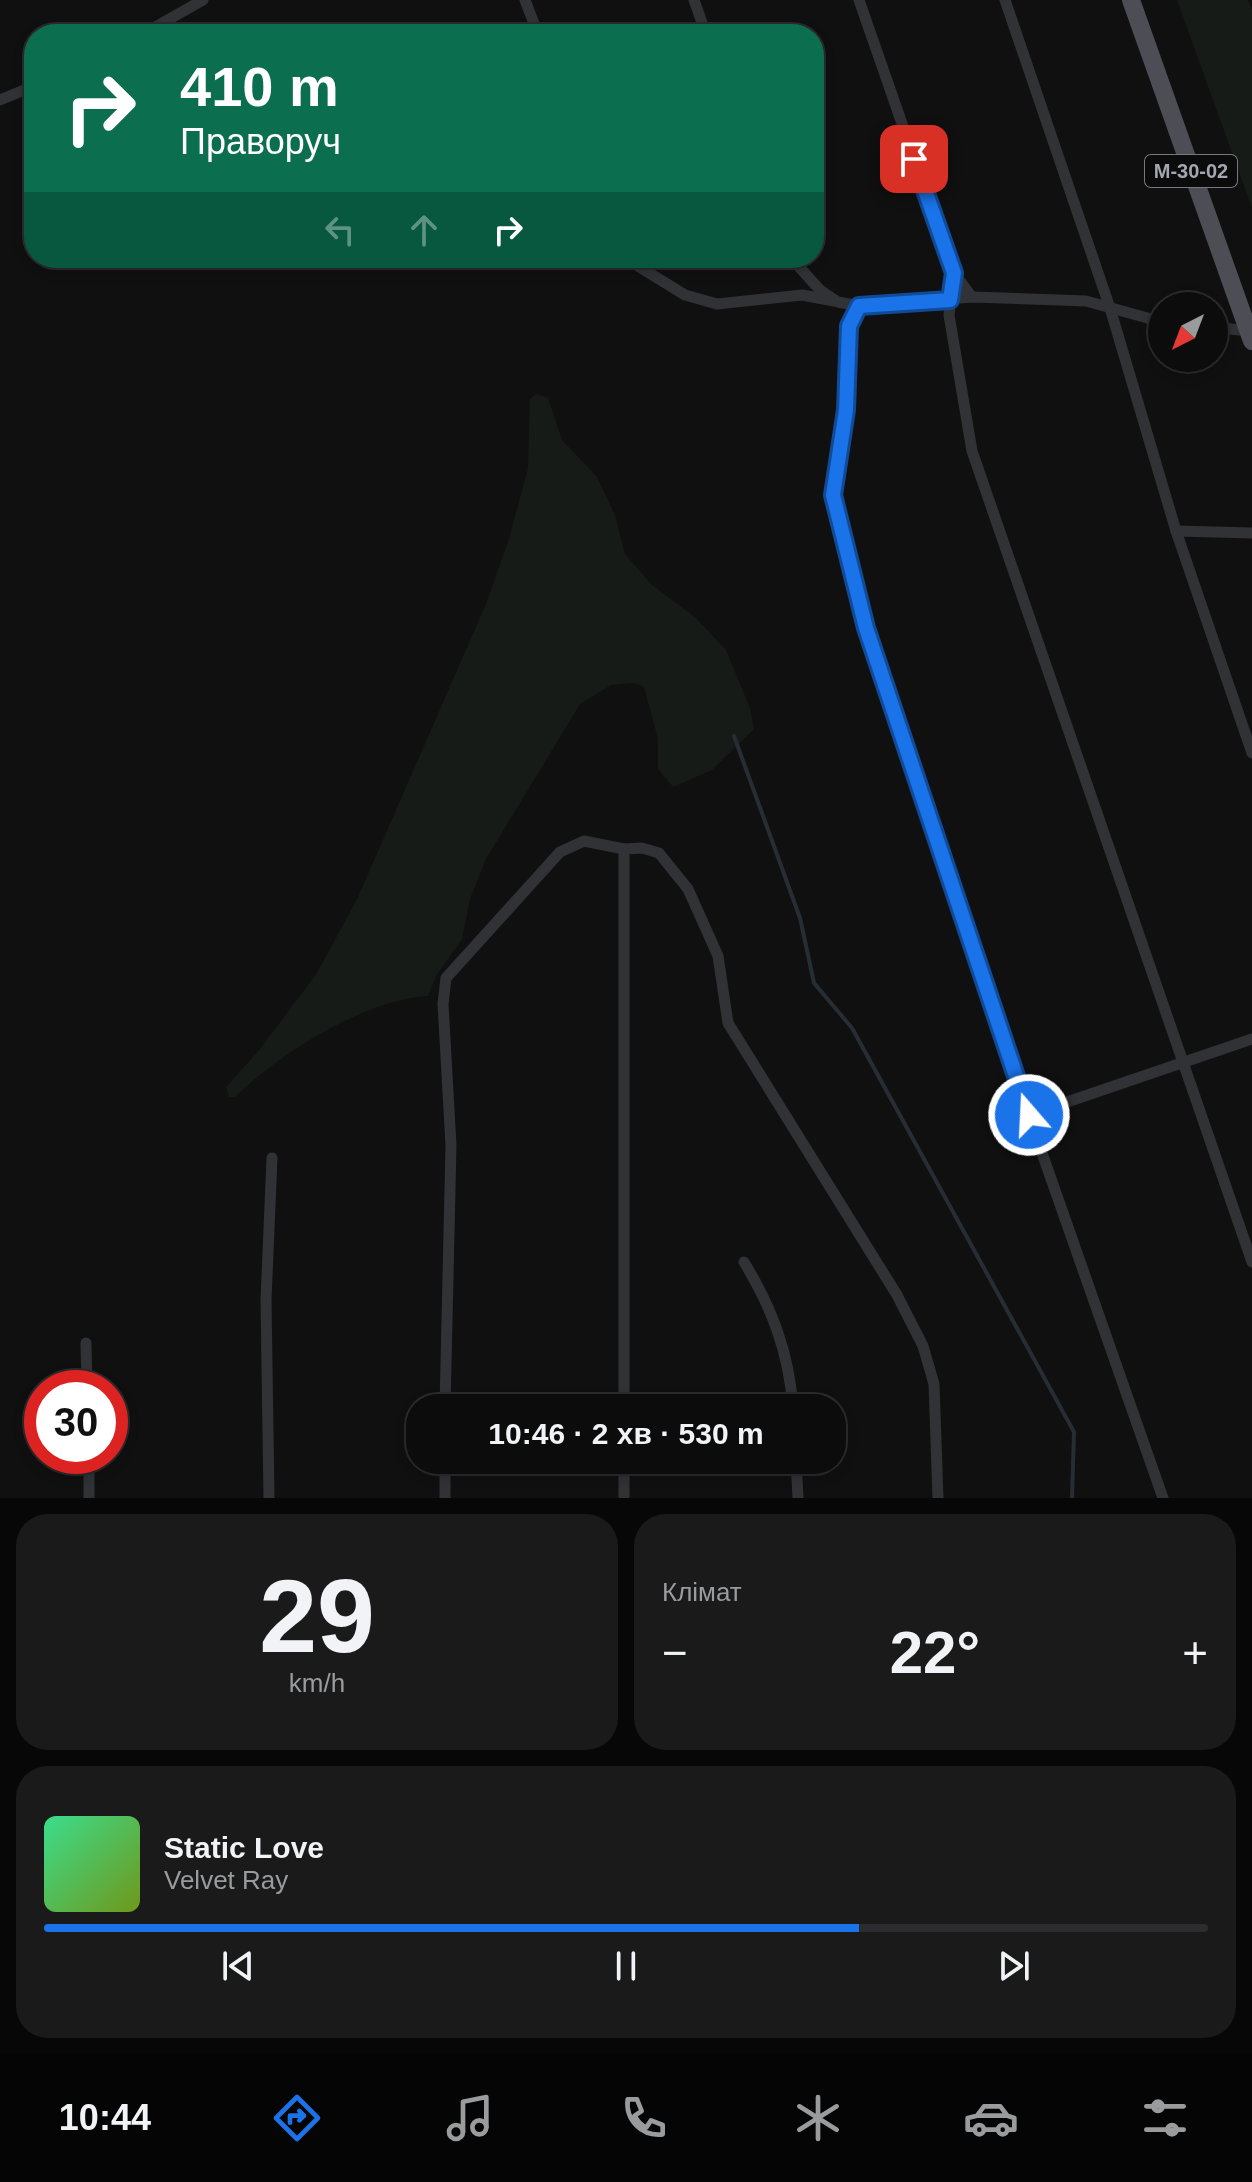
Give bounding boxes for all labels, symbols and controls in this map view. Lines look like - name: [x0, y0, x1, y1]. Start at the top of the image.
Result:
- text: 410 m: [180, 55, 339, 118]
- icon: right: [48, 56, 152, 160]
- text: Праворуч: [180, 121, 341, 162]
- pin: [880, 125, 948, 193]
- icon: arrive: [892, 137, 936, 181]
- road number: М-30-02: [1145, 155, 1237, 187]
- icon: left: [318, 208, 362, 252]
- icon: ahead: [402, 208, 446, 252]
- icon: right: [486, 208, 530, 252]
- north arrow: [1148, 292, 1228, 372]
- map controls: [1148, 292, 1228, 372]
- position arrow: [987, 1073, 1071, 1157]
- speed limit sign: 30: [24, 1370, 128, 1474]
- text: 10:46 · 2 хв · 530 m: [488, 1417, 764, 1450]
- text: 29: [259, 1558, 375, 1674]
- text: Клімат: [662, 1577, 742, 1607]
- text: 22°: [890, 1619, 980, 1686]
- text: −: [662, 1628, 688, 1677]
- text: +: [1182, 1628, 1208, 1677]
- text: km/h: [289, 1668, 345, 1698]
- text: Static Love: [164, 1831, 324, 1864]
- text: Velvet Ray: [164, 1865, 288, 1895]
- icon: previous: [216, 1944, 260, 1988]
- icon: pause: [604, 1944, 648, 1988]
- icon: next: [992, 1944, 1036, 1988]
- icon: directions: [269, 2090, 325, 2146]
- icon: music: [442, 2090, 498, 2146]
- icon: phone: [616, 2090, 672, 2146]
- icon: climate: [790, 2090, 846, 2146]
- icon: car: [963, 2090, 1019, 2146]
- icon: filters: [1137, 2090, 1193, 2146]
- text: 10:44: [59, 2097, 151, 2138]

